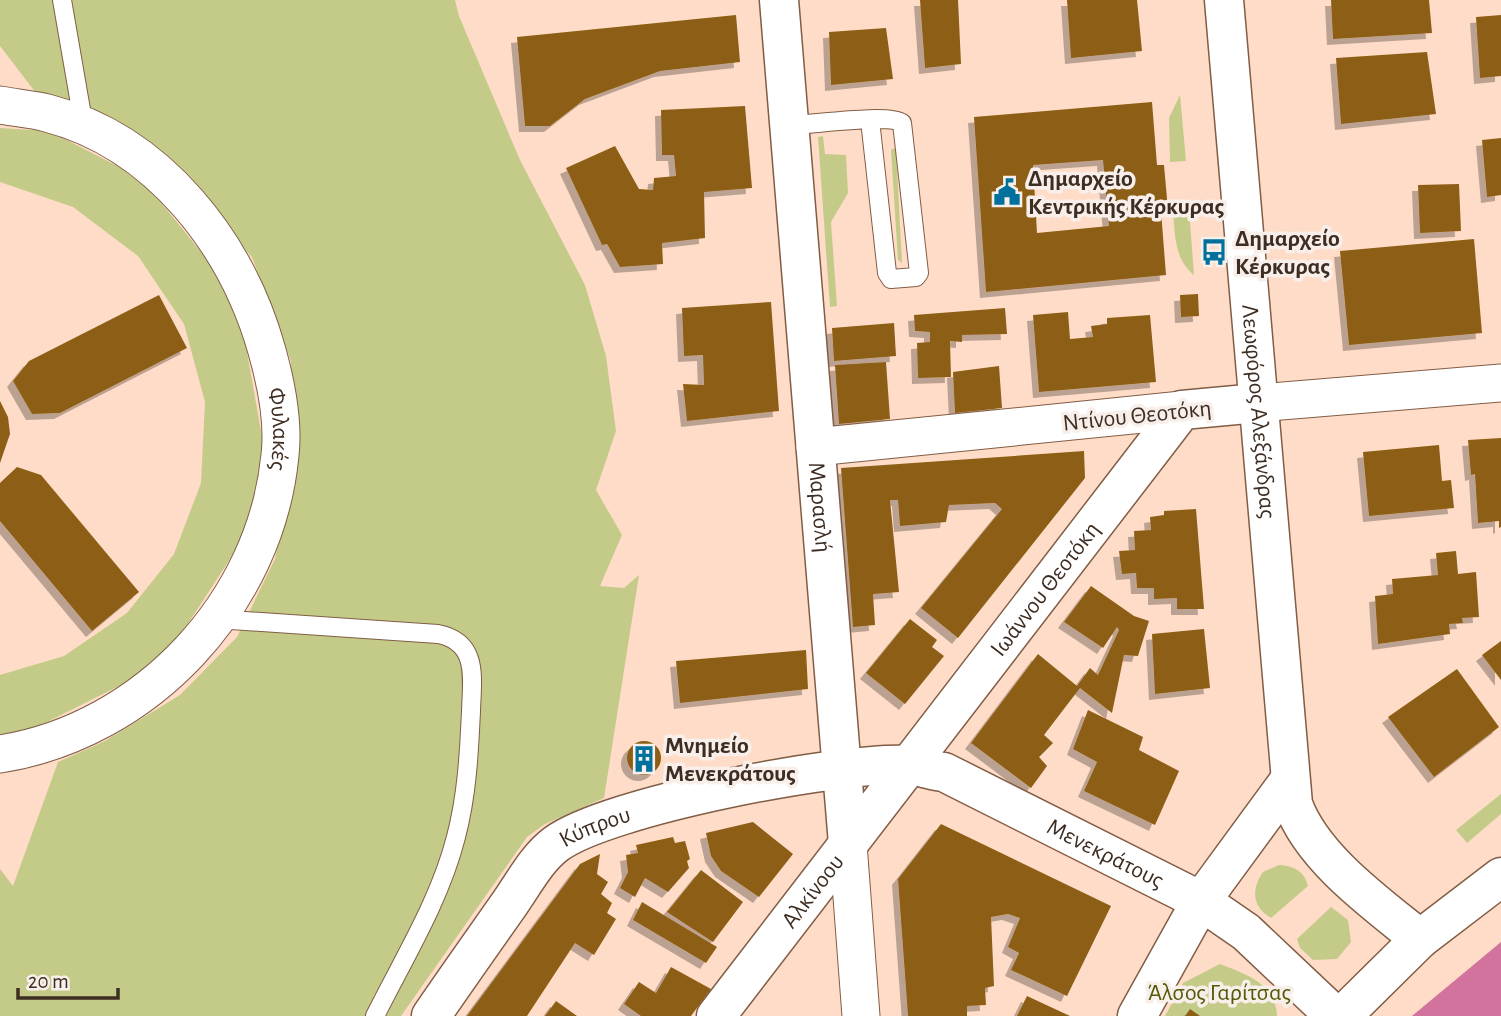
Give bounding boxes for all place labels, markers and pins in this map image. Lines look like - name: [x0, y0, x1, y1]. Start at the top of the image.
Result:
- place label: Δημαρχείο Κεντρικής Κέρκυρας: [1028, 167, 1224, 219]
- public building icon: Δημαρχείο Κεντρικής Κέρκυρας: [992, 177, 1022, 207]
- place label: Δημαρχείο Κέρκυρας: [1235, 227, 1340, 279]
- bus stop icon: Δημαρχείο Κέρκυρας: [1199, 237, 1229, 267]
- place label: Μνημείο Μενεκράτους: [665, 734, 796, 786]
- building icon: Μνημείο Μενεκράτους: [629, 744, 659, 774]

